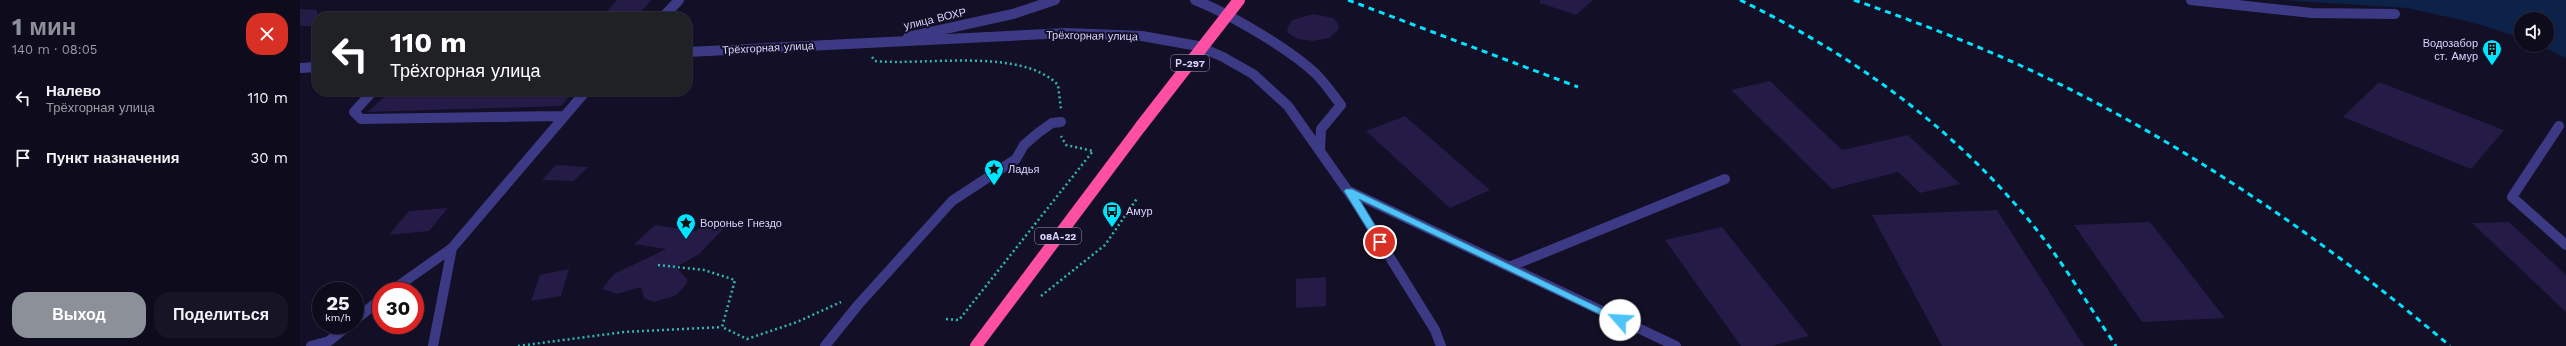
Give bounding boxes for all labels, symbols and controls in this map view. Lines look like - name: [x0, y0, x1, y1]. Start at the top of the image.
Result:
- street label: улица ВОХР: [903, 6, 967, 32]
- map controls: [2514, 12, 2554, 52]
- button: sound: [2514, 12, 2554, 52]
- text: 1 мин: [12, 13, 76, 41]
- button: close: [246, 13, 288, 55]
- text: 110 m: [390, 26, 467, 59]
- icon: left: [324, 28, 376, 80]
- street label: Трёхгорная улица: [1046, 29, 1139, 43]
- place label: Водозабор ст. Амур: [2423, 37, 2478, 63]
- building icon: Водозабор ст. Амур: [2481, 38, 2503, 66]
- street label: Трёхгорная улица: [722, 39, 815, 57]
- text: 140 m · 08:05: [12, 42, 97, 57]
- road number: Р-297: [1171, 55, 1209, 71]
- text: Трёхгорная улица: [390, 60, 541, 81]
- text: Налево: [46, 82, 101, 100]
- icon: left: [12, 87, 34, 109]
- text: 110 m: [248, 89, 288, 107]
- text: Трёхгорная улица: [46, 100, 155, 115]
- icon: arrive: [12, 147, 34, 169]
- text: Пункт назначения: [46, 149, 179, 167]
- text: 30 m: [251, 149, 288, 167]
- place icon: Ладья: [983, 158, 1005, 186]
- place label: Ладья: [1008, 163, 1039, 176]
- bus stop icon: Амур: [1101, 200, 1123, 228]
- place label: Амур: [1126, 205, 1153, 218]
- place icon: Воронье Гнездо: [675, 212, 697, 240]
- place label: Воронье Гнездо: [700, 217, 782, 230]
- pin: [1363, 225, 1397, 259]
- road number: 08А-22: [1035, 228, 1081, 244]
- icon: arrive: [1369, 231, 1391, 253]
- speed limit sign: 30: [372, 282, 424, 334]
- text: 25: [326, 291, 350, 315]
- button: Выход: [12, 292, 146, 338]
- button: Поделиться: [154, 292, 288, 338]
- position arrow: [1599, 299, 1641, 341]
- text: km/h: [325, 312, 351, 323]

